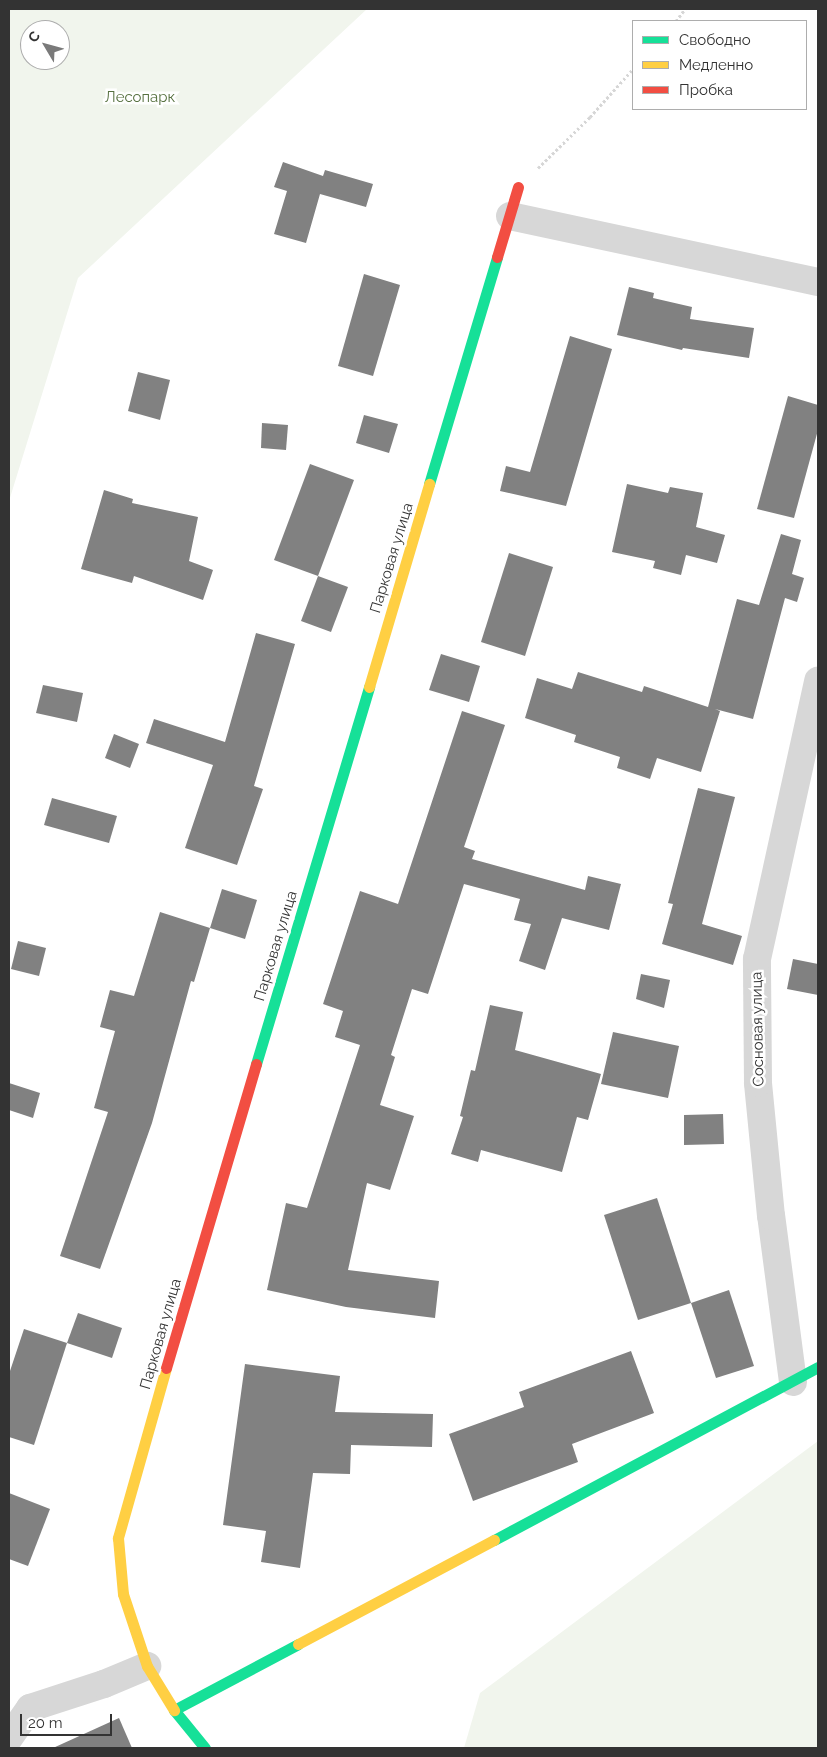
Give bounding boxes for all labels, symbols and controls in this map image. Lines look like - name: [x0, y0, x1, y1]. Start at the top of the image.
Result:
- north arrow: [20, 20, 70, 70]
- legend: [632, 20, 807, 110]
- text: С: [25, 28, 43, 45]
- text: Свободно: [679, 31, 751, 49]
- text: Медленно: [679, 56, 753, 74]
- text: Пробка: [679, 81, 733, 99]
- park label: Лесопарк: [105, 89, 175, 107]
- street label: Парковая улица: [367, 501, 417, 615]
- street label: Парковая улица: [251, 889, 301, 1003]
- street label: Сосновая улица: [748, 971, 768, 1087]
- street label: Парковая улица: [137, 1276, 185, 1392]
- scale bar: [22, 1704, 115, 1736]
- text: 20 m: [28, 1714, 63, 1732]

